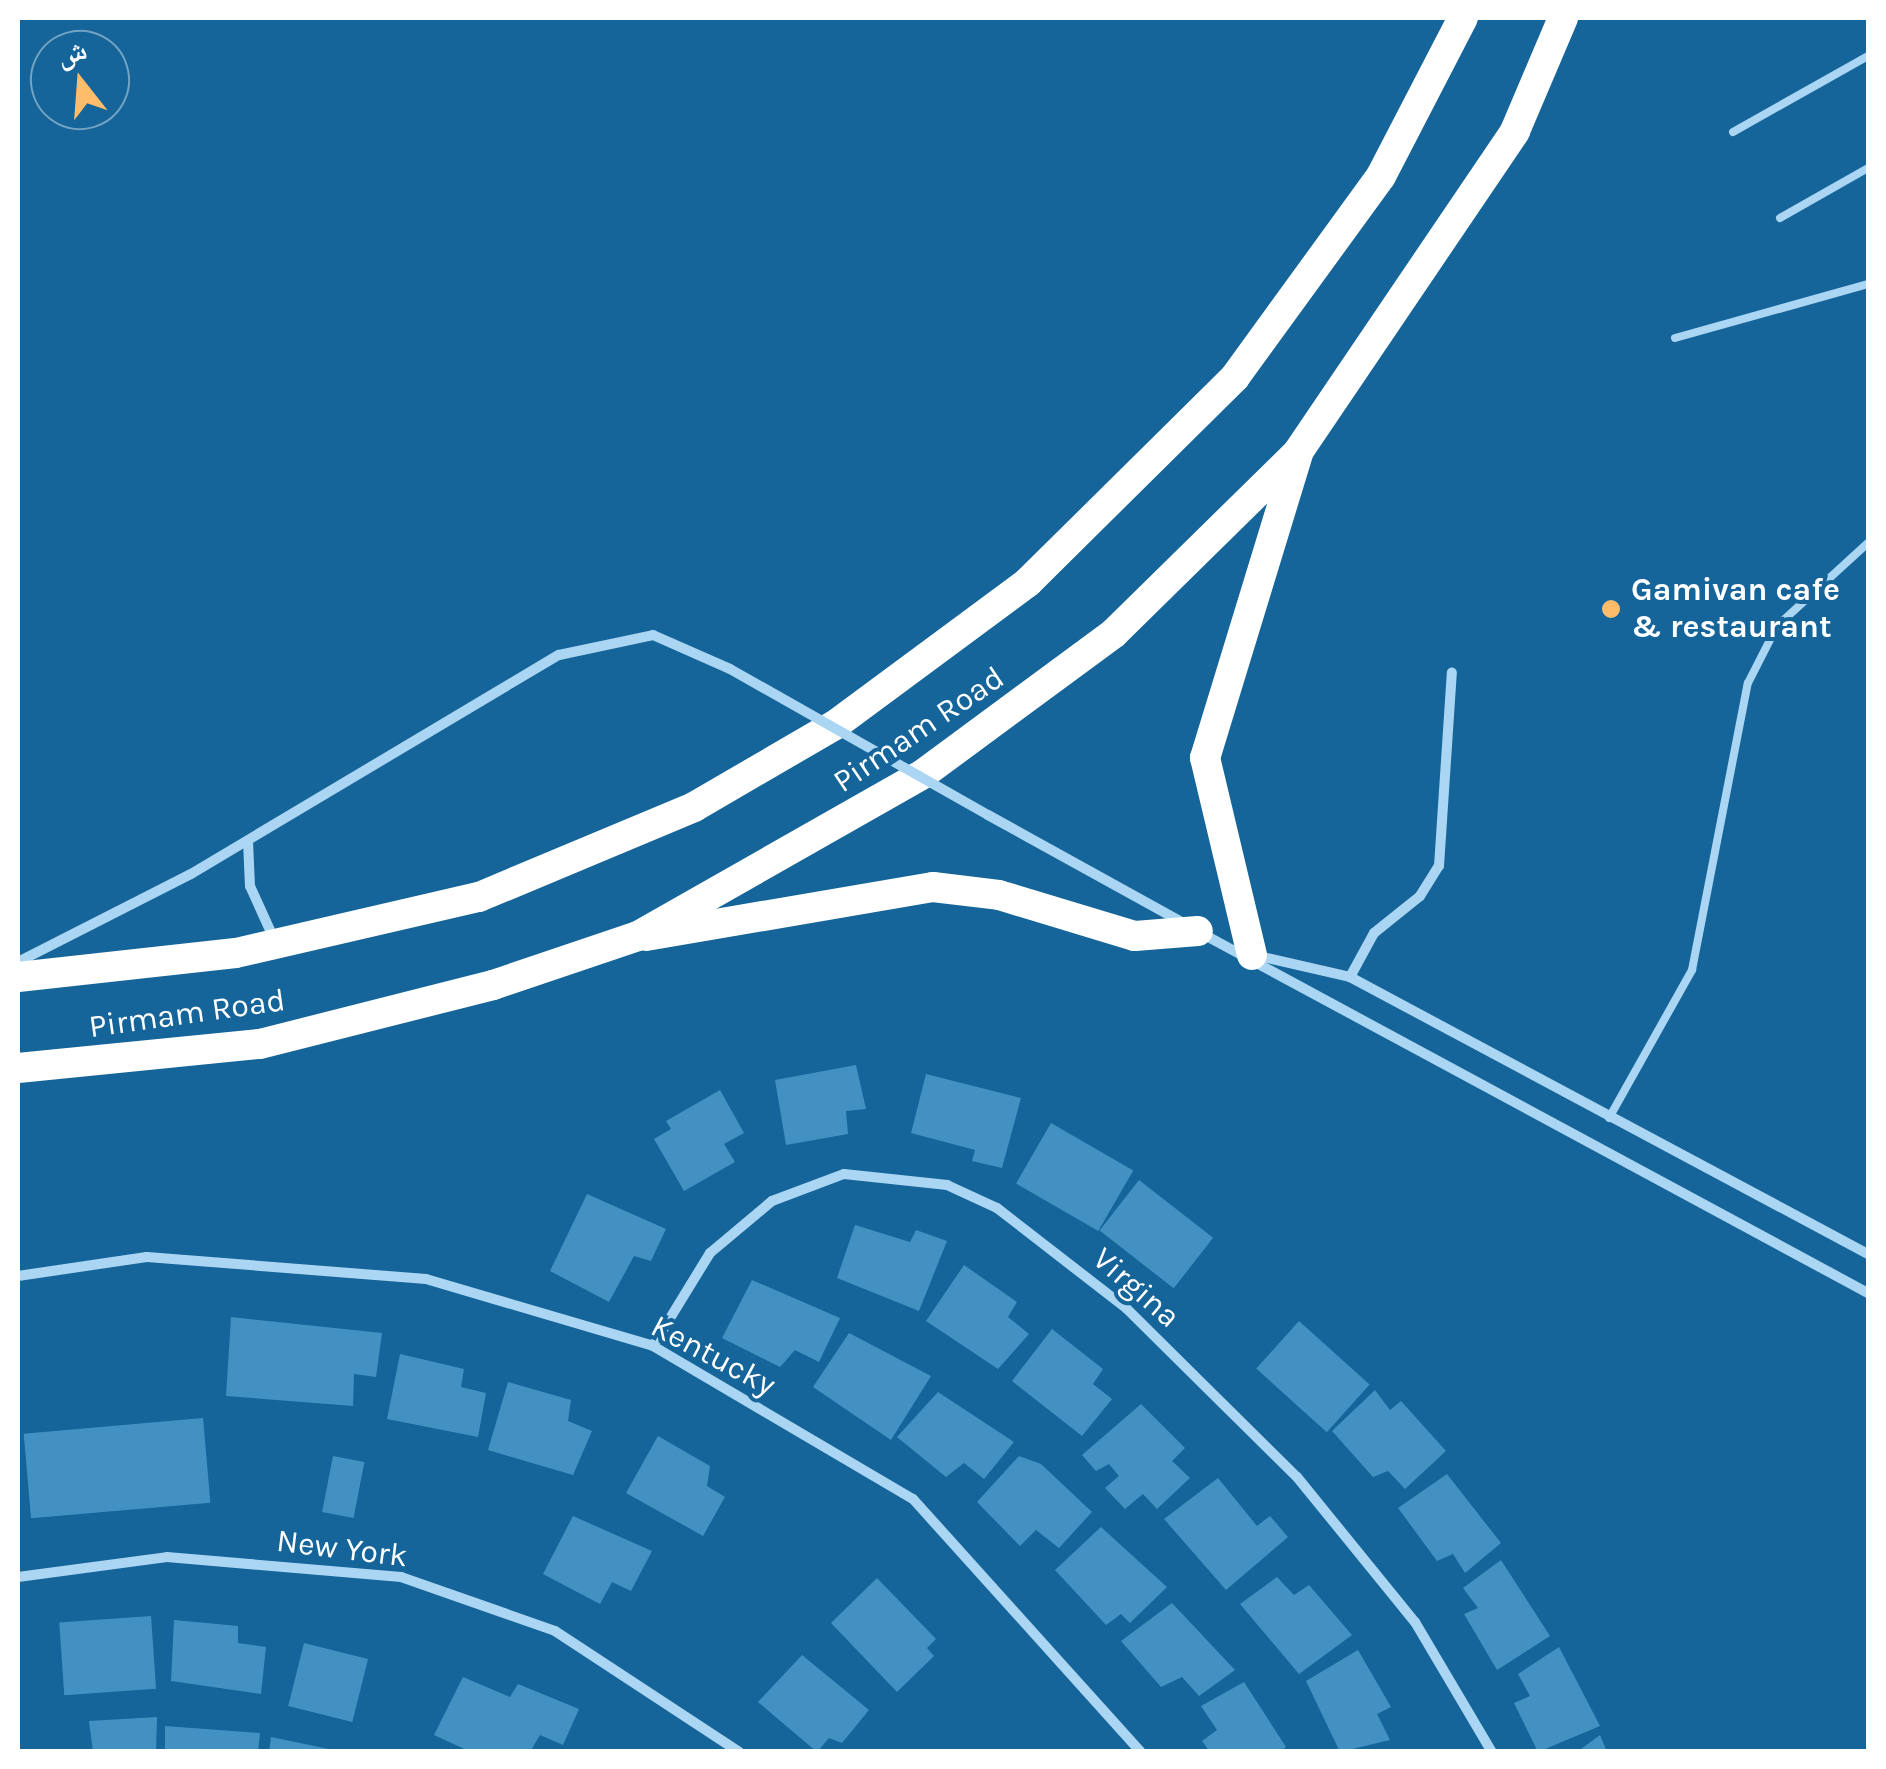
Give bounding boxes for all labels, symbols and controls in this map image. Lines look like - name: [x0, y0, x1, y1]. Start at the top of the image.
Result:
- north arrow: [30, 30, 130, 130]
- text: ش: [53, 33, 91, 73]
- place label: Gamivan cafe & restaurant: [1631, 572, 1840, 647]
- marker: Gamivan cafe & restaurant: [1600, 598, 1622, 620]
- street label: Pirmam Road: [826, 659, 1012, 801]
- street label: Pirmam Road: [87, 981, 287, 1047]
- street label: Virgina: [1084, 1240, 1188, 1336]
- street label: Kentucky: [644, 1307, 782, 1405]
- street label: New York: [274, 1522, 410, 1576]

